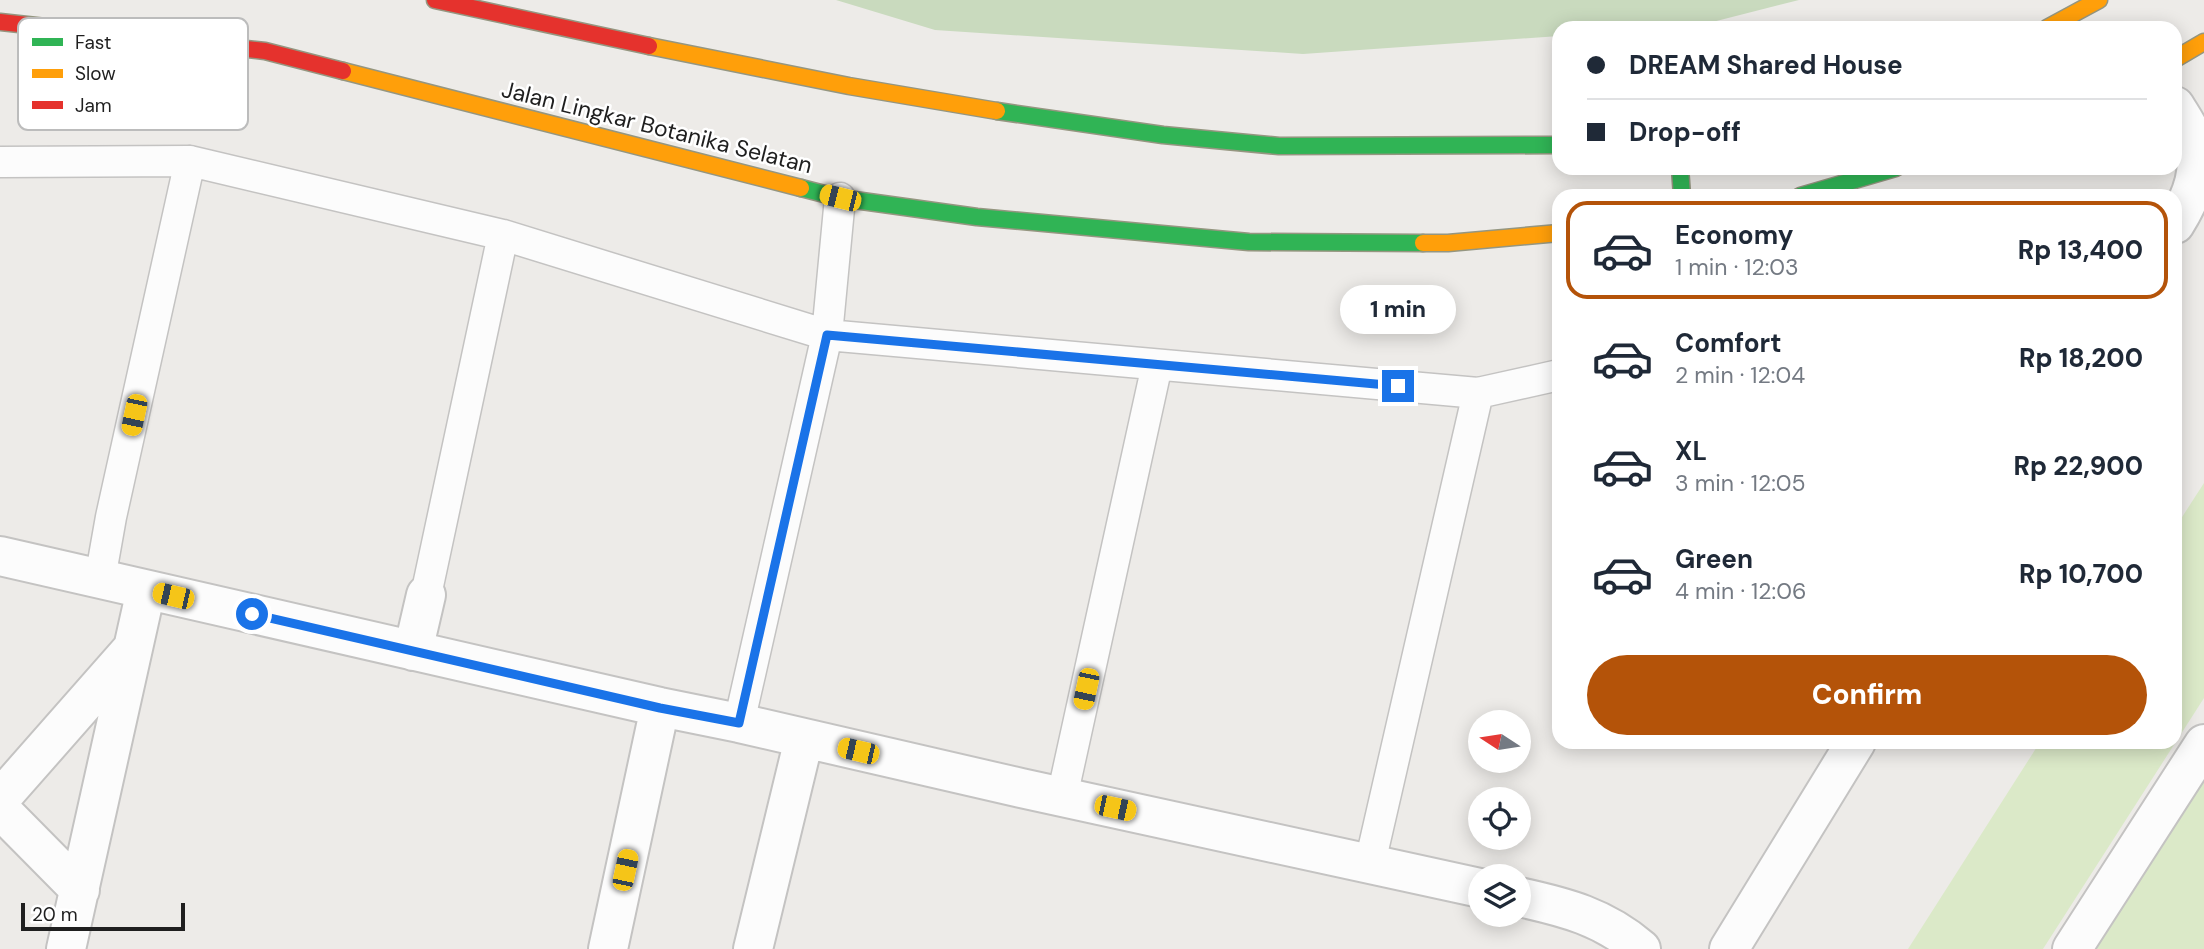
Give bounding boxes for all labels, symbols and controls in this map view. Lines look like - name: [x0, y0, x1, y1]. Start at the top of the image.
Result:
- legend: [18, 18, 248, 130]
- text: Fast: [75, 30, 111, 55]
- text: DREAM Shared House: [1629, 48, 1903, 82]
- text: Slow: [75, 61, 116, 86]
- street label: Jalan Lingkar Botanika Selatan: [499, 74, 815, 180]
- text: Jam: [75, 93, 112, 118]
- text: Drop-off: [1629, 115, 1741, 149]
- car: [818, 183, 863, 213]
- text: Economy: [1675, 218, 1793, 252]
- icon: car: [1591, 219, 1654, 282]
- text: Rp 13,400: [2018, 233, 2143, 267]
- text: 1 min · 12:03: [1675, 252, 1799, 282]
- callout: 1 min: [1340, 284, 1456, 334]
- text: 1 min: [1370, 294, 1426, 324]
- text: Comfort: [1675, 326, 1781, 360]
- icon: car: [1591, 327, 1654, 390]
- text: Rp 18,200: [2019, 341, 2143, 375]
- text: 2 min · 12:04: [1675, 360, 1805, 390]
- route end: [1382, 370, 1414, 402]
- car: [120, 392, 149, 438]
- text: XL: [1675, 434, 1707, 468]
- icon: car: [1591, 435, 1654, 498]
- text: Rp 22,900: [2014, 449, 2143, 483]
- text: 3 min · 12:05: [1675, 468, 1806, 498]
- text: Green: [1675, 542, 1753, 576]
- icon: car: [1591, 543, 1654, 606]
- text: Rp 10,700: [2019, 557, 2143, 591]
- text: 4 min · 12:06: [1675, 576, 1806, 606]
- car: [151, 581, 196, 611]
- route start: [236, 598, 268, 630]
- button: Confirm: [1587, 655, 2147, 735]
- car: [1072, 666, 1101, 712]
- north arrow: [1468, 710, 1531, 774]
- map controls: [1468, 710, 1531, 927]
- car: [836, 736, 881, 766]
- button: locate: [1468, 787, 1531, 850]
- car: [1093, 793, 1138, 823]
- car: [611, 847, 640, 893]
- button: layers: [1468, 864, 1531, 927]
- scale bar: [21, 900, 186, 932]
- text: 20 m: [32, 902, 78, 927]

